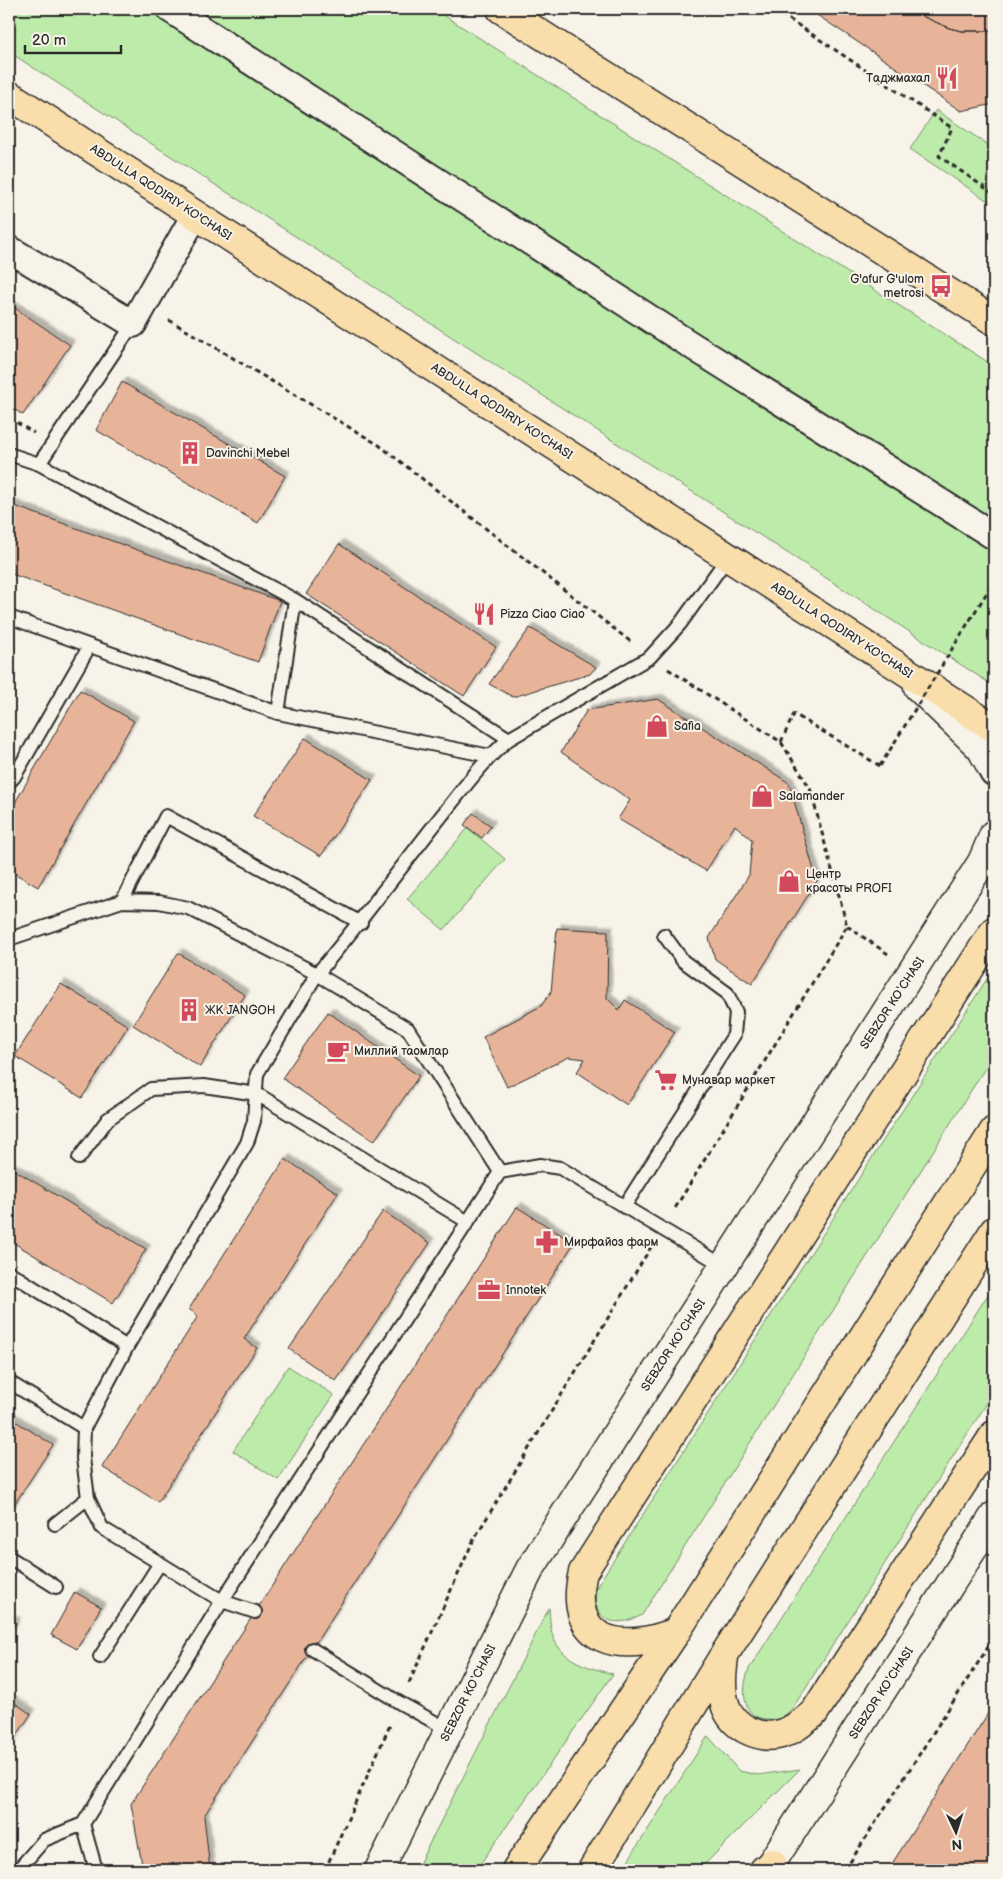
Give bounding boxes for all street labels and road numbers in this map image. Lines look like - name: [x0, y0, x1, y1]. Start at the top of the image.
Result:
- street label: ABDULLA QODIRIY KO'CHASI: [87, 141, 235, 244]
- street label: ABDULLA QODIRIY KO'CHASI: [428, 360, 576, 463]
- street label: ABDULLA QODIRIY KO'CHASI: [768, 579, 916, 682]
- street label: SEBZOR KO‘CHASI: [857, 954, 928, 1052]
- street label: SEBZOR KO‘CHASI: [638, 1296, 709, 1394]
- street label: SEBZOR KO‘CHASI: [438, 1642, 499, 1744]
- street label: SEBZOR KO‘CHASI: [846, 1644, 917, 1742]

